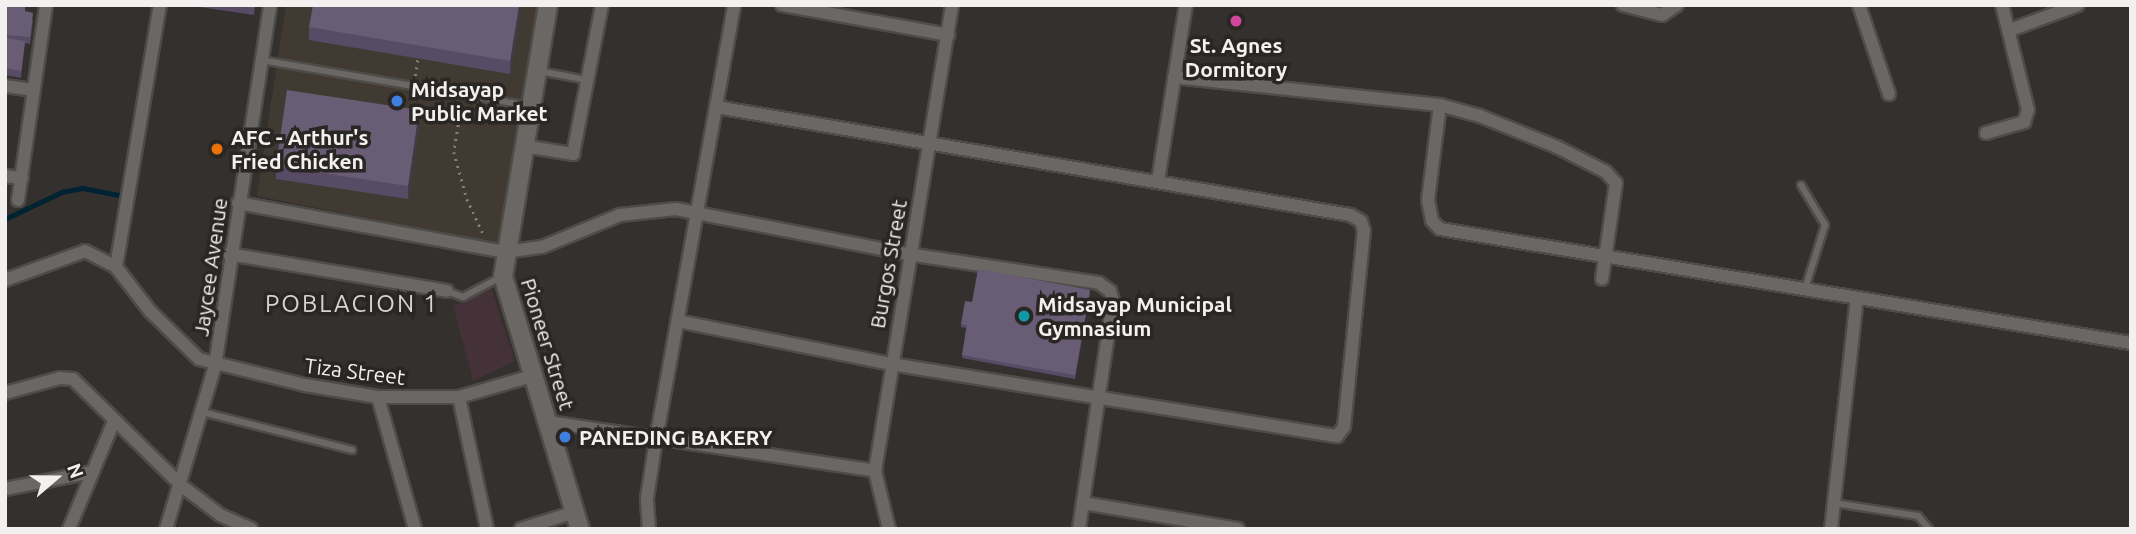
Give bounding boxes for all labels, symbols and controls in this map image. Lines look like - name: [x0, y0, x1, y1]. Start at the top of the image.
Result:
- marker: St. Agnes Dormitory: [1228, 13, 1244, 29]
- place label: St. Agnes Dormitory: [1185, 32, 1287, 82]
- place label: Midsayap Public Market: [411, 76, 548, 126]
- marker: Midsayap Public Market: [389, 93, 405, 109]
- place label: AFC - Arthur's Fried Chicken: [231, 124, 368, 174]
- marker: AFC - Arthur's Fried Chicken: [209, 141, 225, 157]
- street label: Jaycee Avenue: [188, 196, 232, 338]
- street label: Burgos Street: [864, 198, 912, 330]
- street label: Pioneer Street: [516, 275, 580, 413]
- district label: POBLACION 1: [266, 290, 438, 318]
- place label: Midsayap Municipal Gymnasium: [1038, 291, 1232, 341]
- marker: Midsayap Municipal Gymnasium: [1016, 308, 1032, 324]
- street label: Tiza Street: [303, 352, 407, 390]
- place label: PANEDING BAKERY: [579, 424, 772, 450]
- marker: PANEDING BAKERY: [557, 429, 573, 445]
- north arrow: [21, 443, 91, 513]
- text: N: [63, 460, 88, 481]

